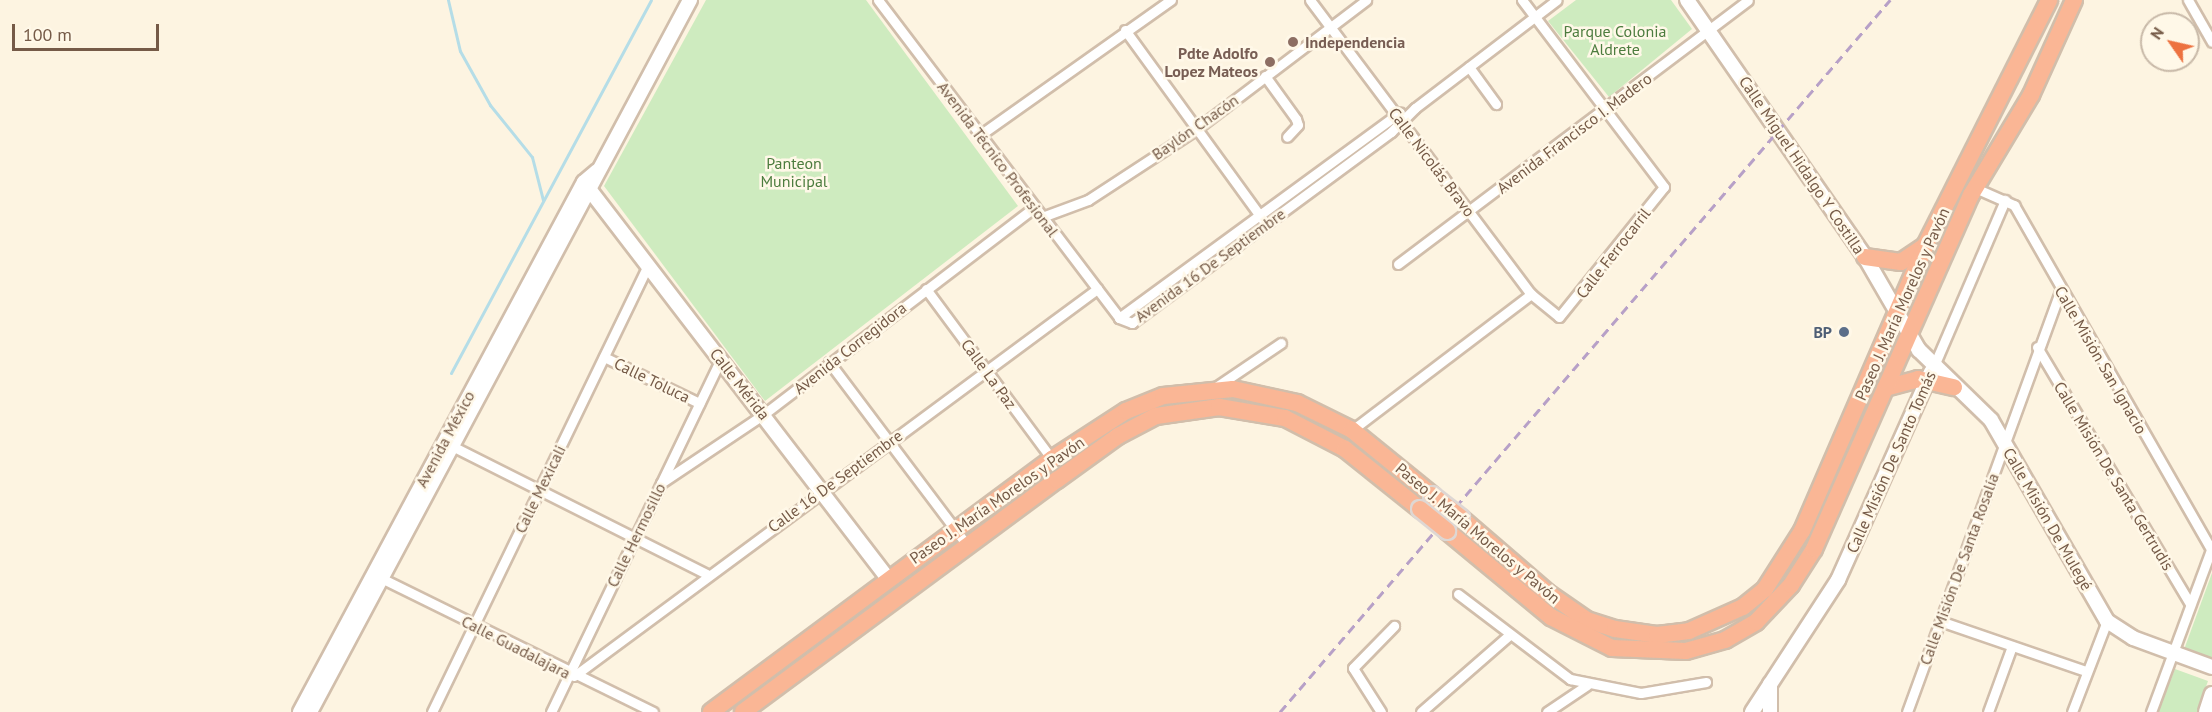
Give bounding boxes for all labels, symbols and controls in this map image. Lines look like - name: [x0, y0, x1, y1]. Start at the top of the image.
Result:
- scale bar: [15, 12, 162, 50]
- north arrow: [2140, 12, 2200, 72]
- park label: Parque Colonia Aldrete: [1564, 21, 1666, 59]
- text: 100 m: [23, 23, 72, 46]
- text: N: [2146, 23, 2168, 43]
- place label: Independencia: [1305, 32, 1405, 52]
- marker: Independencia: [1286, 35, 1300, 49]
- place label: Pdte Adolfo Lopez Mateos: [1164, 43, 1258, 81]
- marker: Pdte Adolfo Lopez Mateos: [1263, 55, 1277, 69]
- street label: Avenida Francisco I. Madero: [1492, 68, 1656, 198]
- street label: Calle Miguel Hidalgo Y Costilla: [1735, 72, 1869, 258]
- street label: Avenida Técnico Profesional: [933, 78, 1063, 240]
- street label: Baylón Chacón: [1148, 90, 1242, 164]
- street label: Calle Nicolás Bravo: [1385, 104, 1479, 220]
- park label: Panteon Municipal: [760, 153, 828, 191]
- street label: Avenida 16 De Septiembre: [1131, 204, 1289, 326]
- street label: Calle Ferrocarril: [1572, 204, 1654, 302]
- street label: Paseo J. María Morelos y Pavón: [1850, 204, 1954, 404]
- street label: Calle Misión San Ignacio: [2051, 283, 2151, 437]
- street label: Avenida Corregidora: [790, 298, 910, 398]
- place label: BP: [1813, 322, 1832, 342]
- marker: BP: [1837, 325, 1851, 339]
- street label: Calle La Paz: [957, 335, 1021, 413]
- street label: Calle Mérida: [706, 344, 774, 424]
- street label: Calle Toluca: [611, 353, 693, 407]
- street label: Calle Misión De Santo Tomás: [1842, 368, 1940, 556]
- street label: Calle Misión De Santa Gertrudis: [2050, 378, 2178, 574]
- street label: Avenida México: [411, 387, 479, 491]
- street label: Calle 16 De Septiembre: [764, 426, 906, 536]
- street label: Paseo J. María Morelos y Pavón: [905, 432, 1089, 568]
- street label: Calle Mexicali: [510, 442, 570, 536]
- street label: Calle Misión De Mulegé: [1999, 444, 2097, 594]
- street label: Paseo J. María Morelos y Pavón: [1391, 458, 1565, 608]
- street label: Calle Misión De Santa Rosalía: [1915, 470, 2003, 668]
- street label: Calle Hermosillo: [603, 480, 669, 590]
- street label: Calle Guadalajara: [458, 611, 574, 683]

